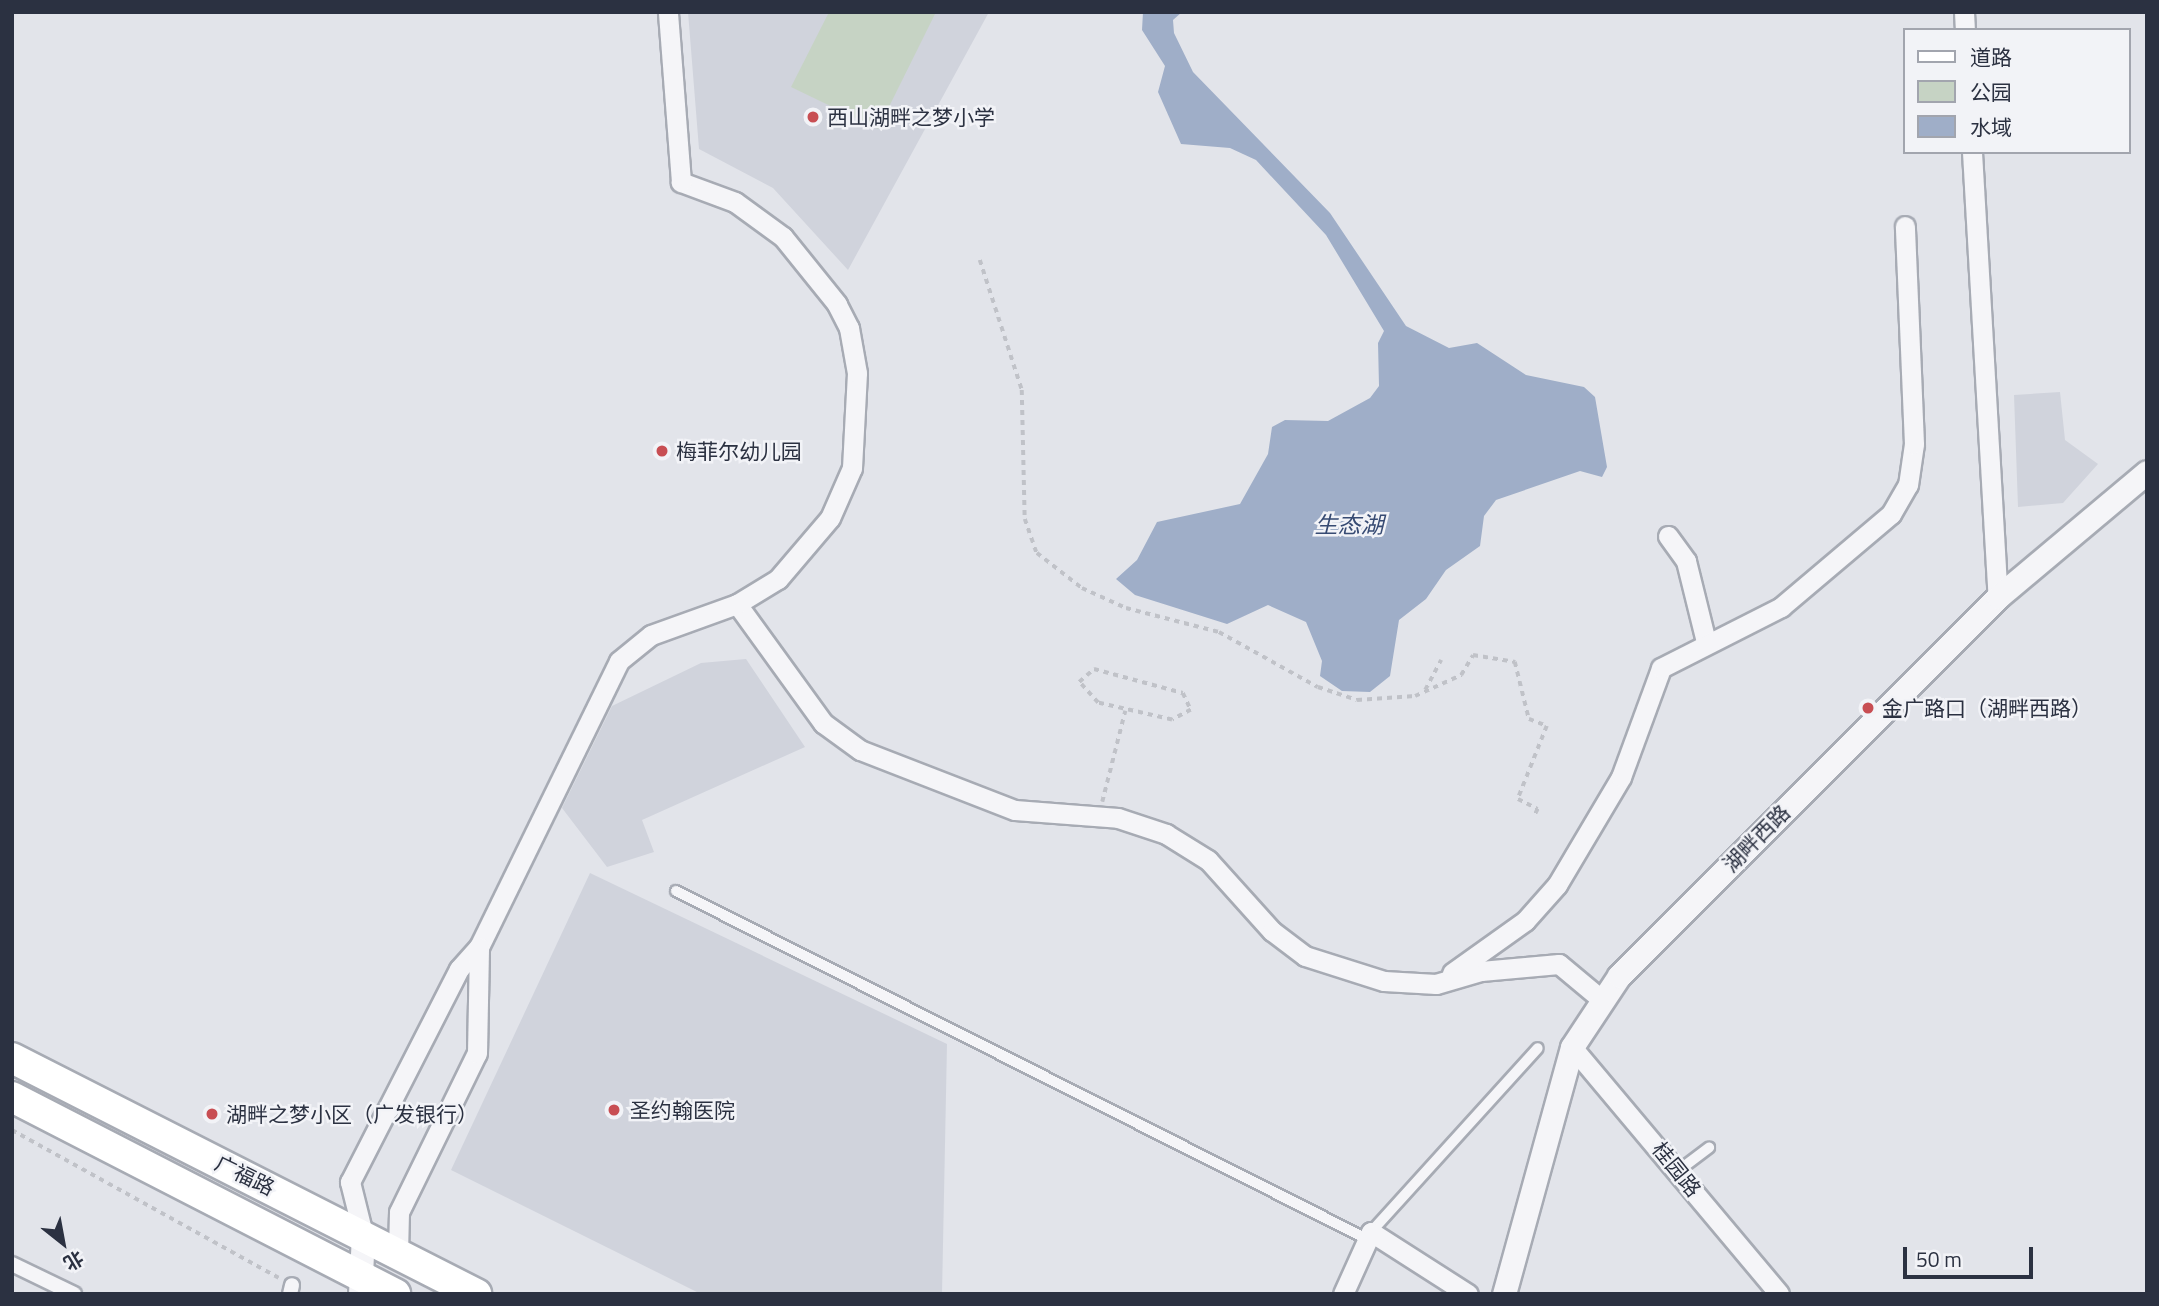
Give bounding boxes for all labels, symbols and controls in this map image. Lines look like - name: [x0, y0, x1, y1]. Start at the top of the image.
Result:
- legend: [1904, 28, 2131, 154]
- text: 道路: [1970, 41, 2012, 73]
- text: 公园: [1970, 76, 2012, 108]
- place label: 西山湖畔之梦小学: [827, 104, 995, 130]
- marker: 西山湖畔之梦小学: [805, 109, 821, 125]
- text: 水域: [1970, 111, 2012, 143]
- place label: 梅菲尔幼儿园: [676, 438, 802, 464]
- marker: 梅菲尔幼儿园: [654, 443, 670, 459]
- water label: 生态湖: [1315, 511, 1383, 539]
- place label: 金广路口（湖畔西路）: [1882, 695, 2092, 721]
- marker: 金广路口（湖畔西路）: [1860, 700, 1876, 716]
- street label: 湖畔西路: [1717, 799, 1795, 877]
- place label: 圣约翰医院: [630, 1097, 735, 1123]
- marker: 圣约翰医院: [604, 1100, 624, 1120]
- place label: 湖畔之梦小区（广发银行）: [226, 1101, 478, 1127]
- marker: 湖畔之梦小区（广发银行）: [204, 1106, 220, 1122]
- street label: 桂园路: [1647, 1137, 1707, 1201]
- street label: 广福路: [211, 1150, 279, 1200]
- north arrow: [28, 1208, 98, 1278]
- scale bar: [1907, 1232, 2036, 1276]
- text: 50 m: [1916, 1243, 1962, 1275]
- text: 北: [58, 1244, 90, 1279]

